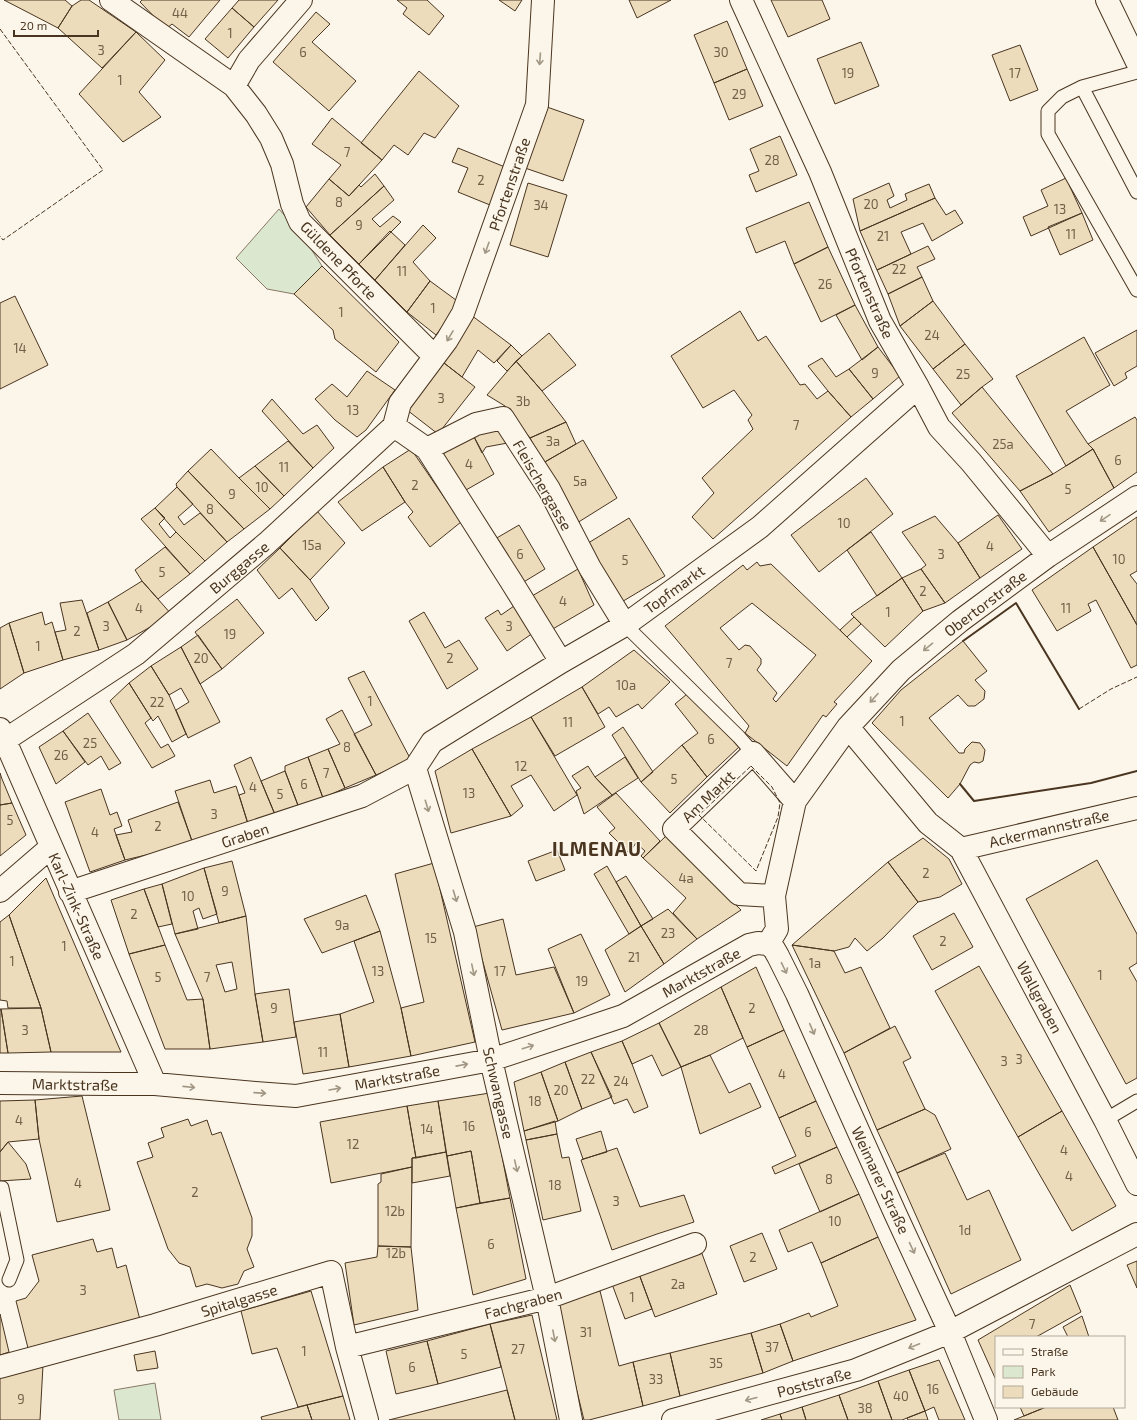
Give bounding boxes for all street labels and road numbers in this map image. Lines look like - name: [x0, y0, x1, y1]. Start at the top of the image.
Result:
- street label: Pfortenstraße: [485, 135, 533, 233]
- street label: Güldene Pforte: [297, 217, 381, 303]
- street label: Pfortenstraße: [842, 245, 898, 341]
- street label: Fleischergasse: [510, 436, 576, 534]
- street label: Burggasse: [206, 537, 272, 597]
- street label: Topfmarkt: [640, 561, 708, 617]
- street label: Obertorstraße: [940, 566, 1030, 640]
- street label: Am Markt: [678, 766, 738, 826]
- street label: Ackermannstraße: [987, 805, 1111, 851]
- street label: Graben: [219, 819, 271, 851]
- street label: Karl-Zink-Straße: [45, 850, 109, 962]
- street label: Marktstraße: [659, 943, 743, 1001]
- street label: Wallgraben: [1013, 958, 1067, 1036]
- street label: Schwangasse: [480, 1045, 518, 1141]
- street label: Marktstraße: [353, 1061, 441, 1093]
- street label: Marktstraße: [32, 1074, 118, 1094]
- street label: Weimarer Straße: [848, 1123, 914, 1237]
- street label: Spitalgasse: [199, 1280, 279, 1320]
- street label: Fachgraben: [482, 1284, 564, 1322]
- street label: Poststraße: [775, 1363, 853, 1401]

